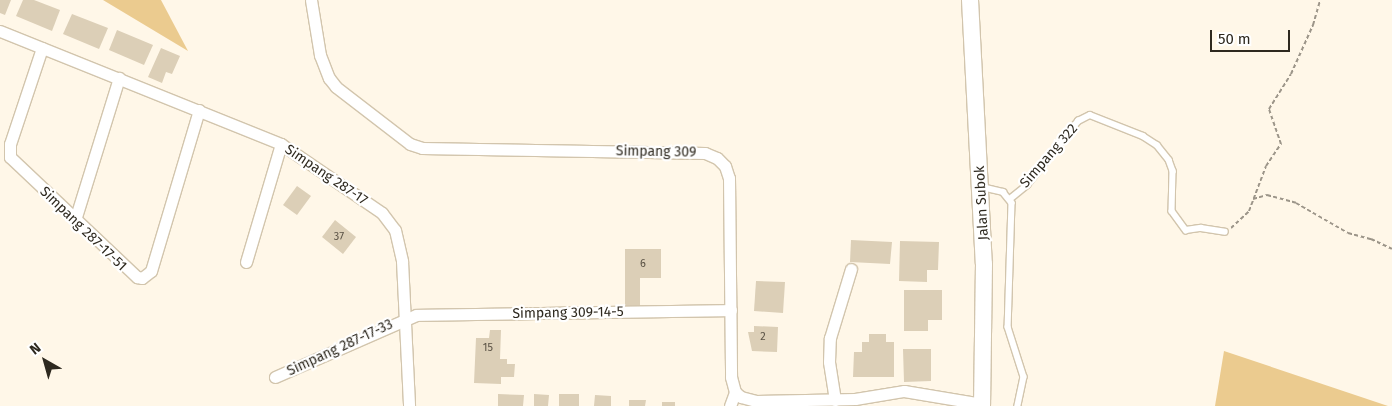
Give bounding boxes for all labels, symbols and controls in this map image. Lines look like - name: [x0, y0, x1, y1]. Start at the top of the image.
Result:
- scale bar: [1212, 20, 1292, 52]
- text: 50 m: [1218, 30, 1251, 48]
- street label: Simpang 322: [1017, 121, 1081, 191]
- street label: Simpang 287-17: [281, 141, 371, 209]
- street label: Simpang 309: [616, 143, 696, 161]
- street label: Jalan Subok: [972, 165, 992, 241]
- street label: Simpang 287-17-51: [36, 183, 130, 275]
- house number: 37: [334, 230, 344, 244]
- house number: 6: [640, 257, 646, 271]
- street label: Simpang 309-14-5: [512, 304, 624, 322]
- street label: Simpang 287-17-33: [284, 316, 396, 380]
- house number: 2: [760, 330, 766, 344]
- north arrow: [20, 336, 70, 386]
- text: N: [27, 339, 44, 358]
- house number: 15: [483, 341, 493, 355]

